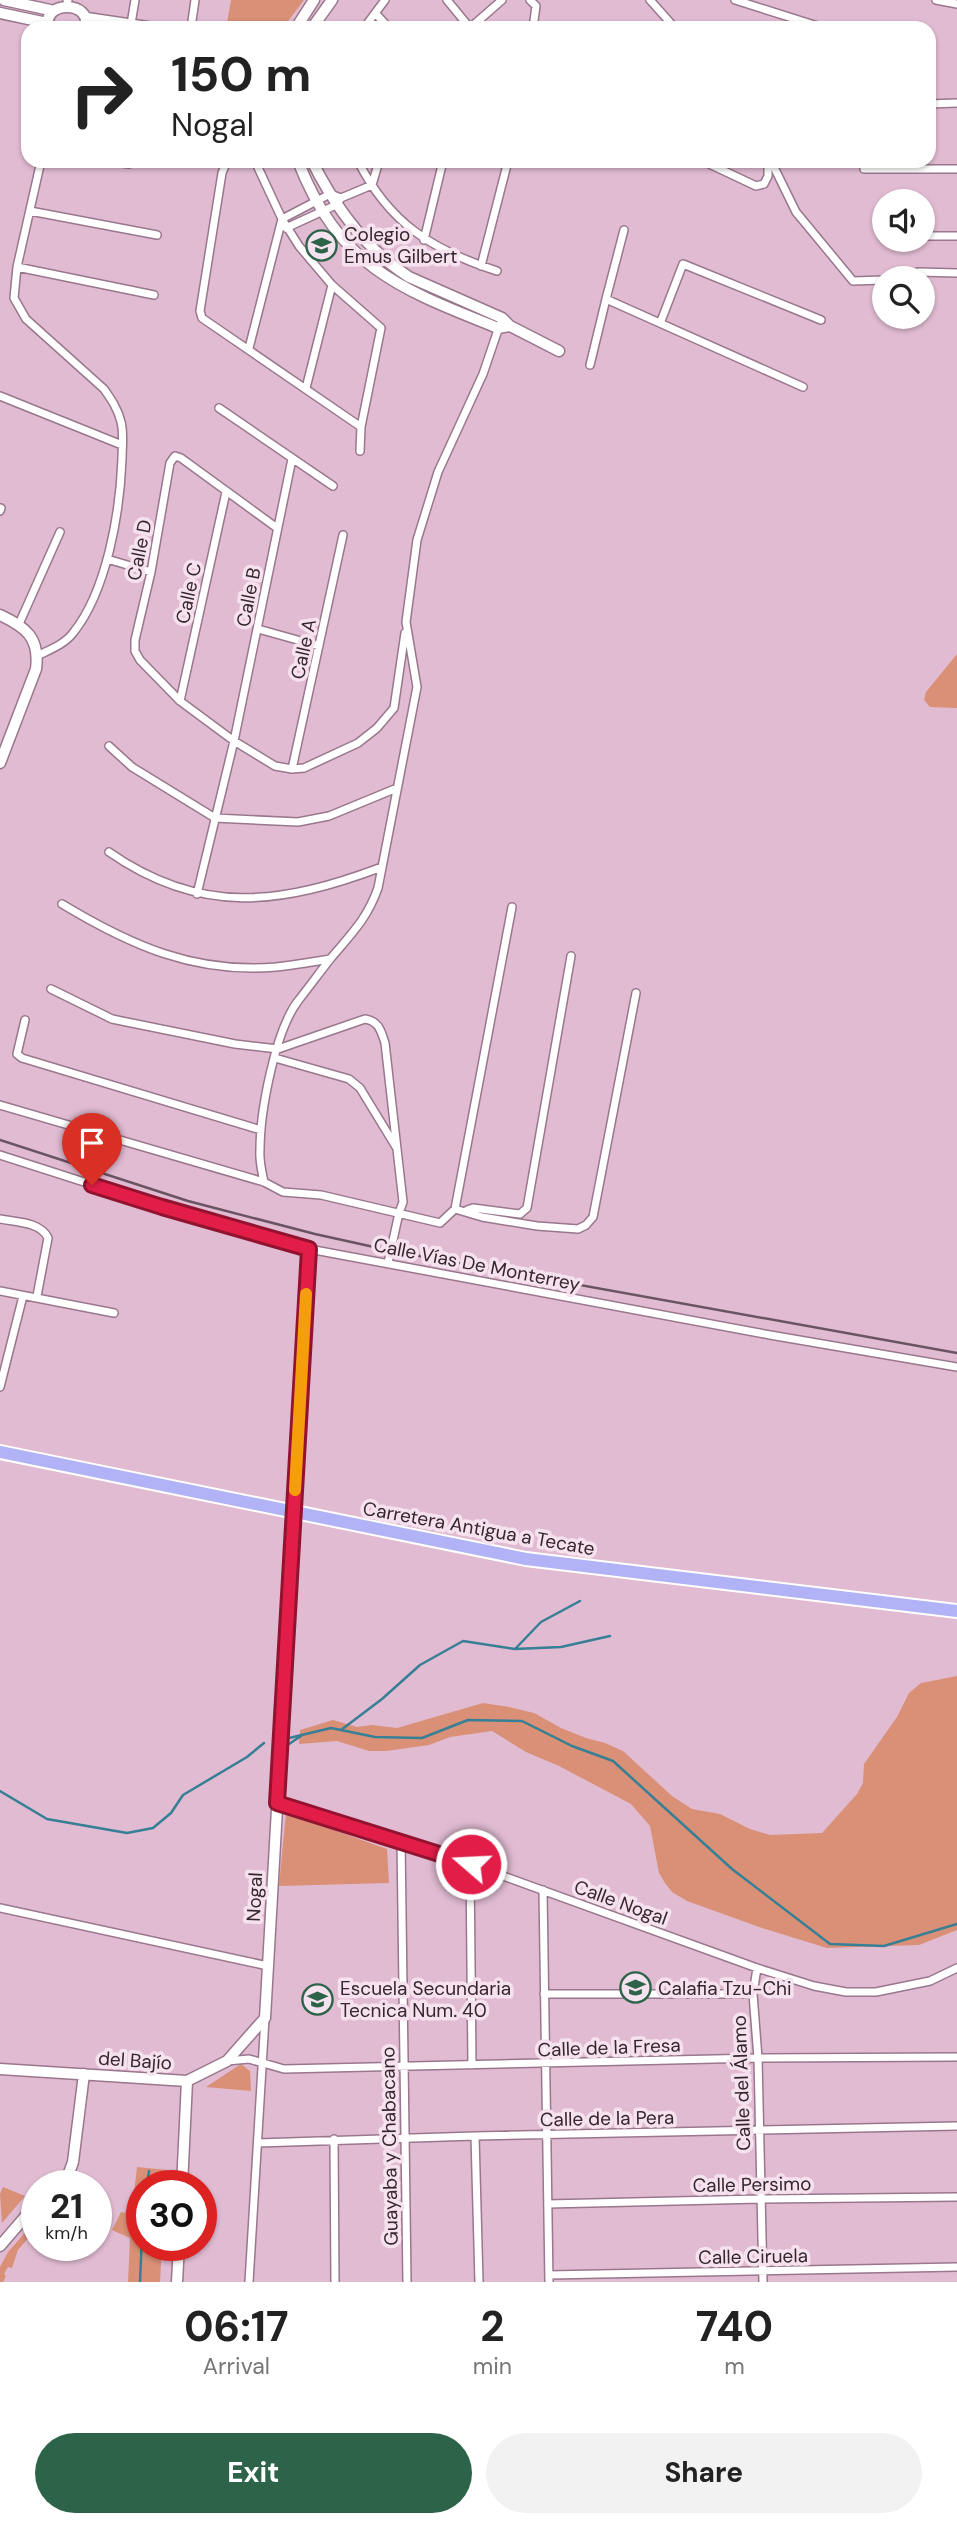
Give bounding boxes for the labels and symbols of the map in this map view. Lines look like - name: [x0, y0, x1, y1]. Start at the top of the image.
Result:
- place label: Colegio Emus Gilbert: [344, 222, 458, 269]
- school or university icon: Colegio Emus Gilbert: [304, 228, 338, 262]
- street label: Calle D: [121, 518, 158, 583]
- street label: Calle C: [170, 560, 207, 626]
- street label: Calle B: [231, 565, 266, 629]
- street label: Calle A: [285, 616, 322, 681]
- pin: [62, 1113, 122, 1185]
- street label: Calle Vías De Monterrey: [372, 1232, 583, 1297]
- street label: Carretera Antigua a Tecate: [361, 1496, 597, 1561]
- position arrow: [434, 1827, 508, 1901]
- street label: Nogal: [241, 1872, 268, 1922]
- street label: Calle Nogal: [571, 1874, 671, 1931]
- school or university icon: Calafia Tzu-Chi: [618, 1971, 652, 2005]
- place label: Escuela Secundaria Tecnica Num. 40: [340, 1976, 511, 2023]
- place label: Calafia Tzu-Chi: [658, 1976, 792, 2001]
- school or university icon: Escuela Secundaria Tecnica Num. 40: [300, 1982, 334, 2016]
- street label: Calle del Álamo: [727, 2015, 756, 2151]
- street label: Calle de la Fresa: [537, 2033, 681, 2062]
- street label: del Bajío: [97, 2045, 173, 2076]
- street label: Guayaba y Chabacano: [375, 2046, 404, 2246]
- street label: Calle de la Pera: [540, 2105, 674, 2132]
- speed limit sign: 30: [126, 2170, 217, 2261]
- street label: Calle Persimo: [692, 2171, 812, 2198]
- street label: Calle Ciruela: [698, 2243, 808, 2270]

